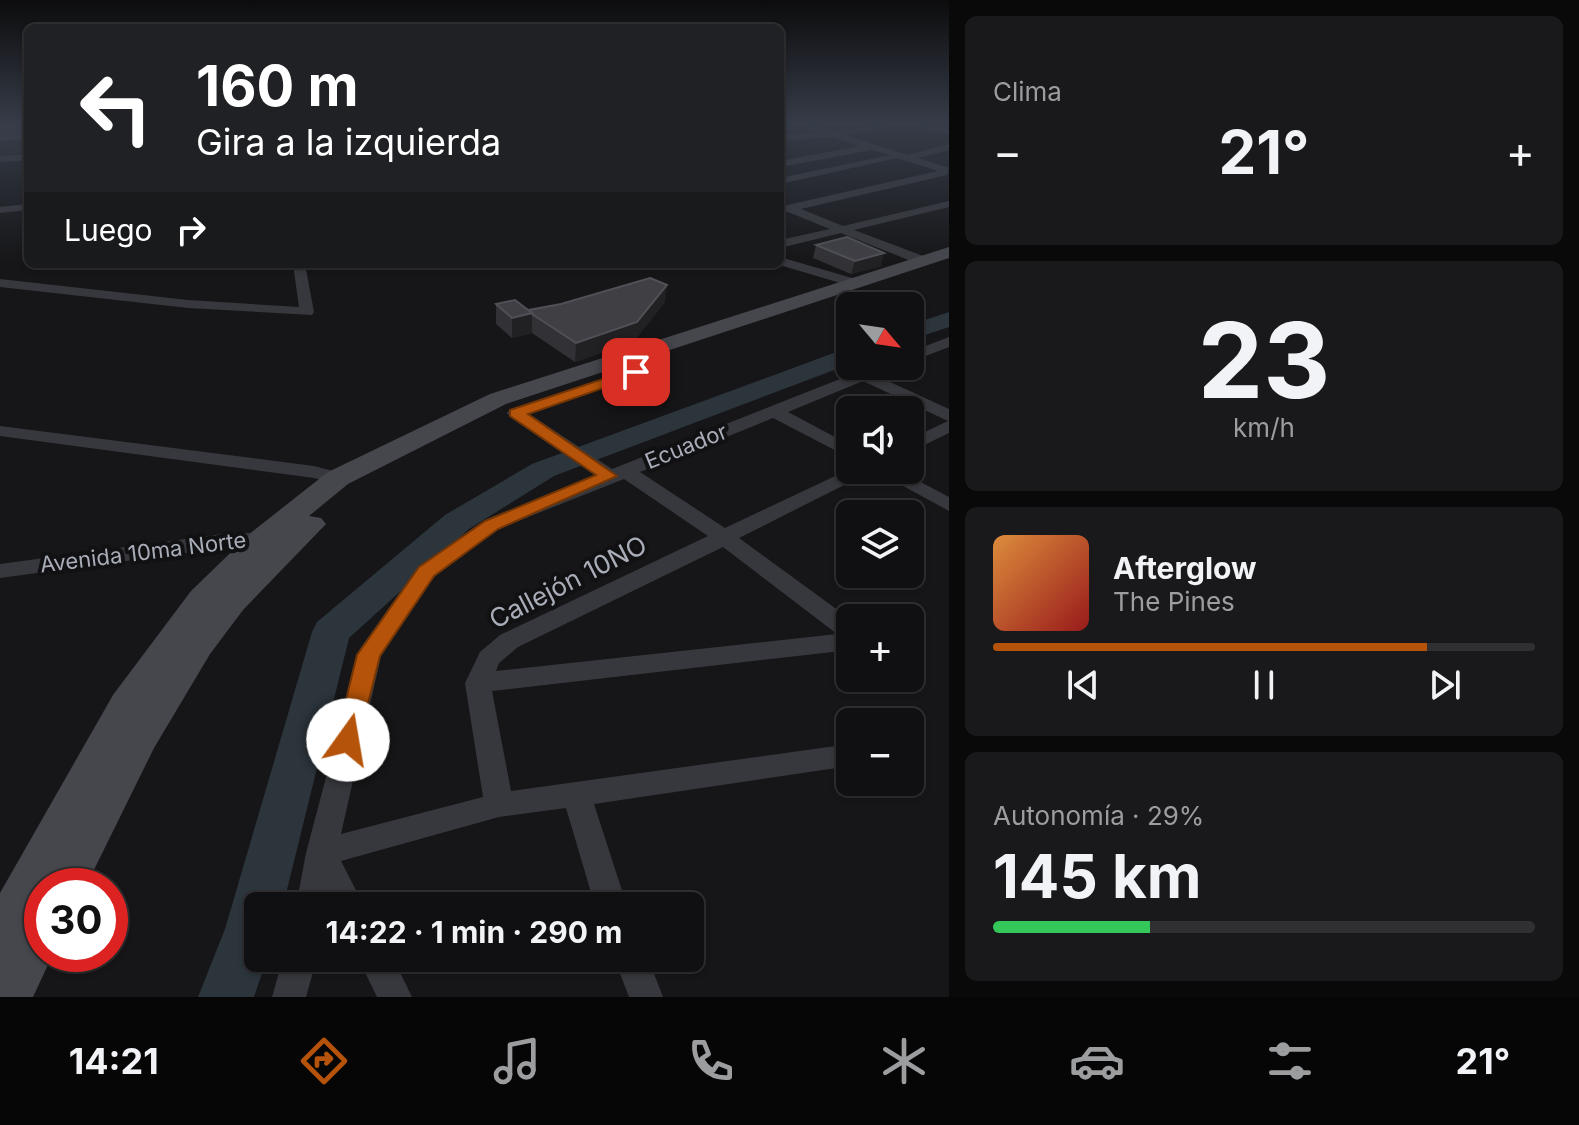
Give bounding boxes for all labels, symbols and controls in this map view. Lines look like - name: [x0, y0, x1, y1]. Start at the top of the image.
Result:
- text: 160 m: [196, 52, 359, 120]
- icon: left: [64, 56, 168, 160]
- text: Clima: [993, 76, 1062, 107]
- text: 21°: [1218, 116, 1310, 188]
- text: Gira a la izquierda: [196, 120, 501, 164]
- text: −: [993, 125, 1022, 179]
- text: +: [1506, 125, 1535, 179]
- icon: right: [169, 208, 213, 252]
- text: Luego: [64, 212, 153, 248]
- north arrow: [836, 292, 924, 380]
- map controls: [836, 292, 924, 796]
- text: 23: [1198, 297, 1330, 423]
- pin: [602, 338, 670, 406]
- icon: arrive: [614, 350, 658, 394]
- button: sound: [836, 396, 924, 484]
- text: km/h: [1233, 412, 1295, 443]
- street label: Ecuador: [641, 418, 731, 474]
- button: layers: [836, 500, 924, 588]
- street label: Avenida 10ma Norte: [38, 526, 248, 578]
- street label: Callejón 10NO: [484, 529, 652, 634]
- text: Afterglow: [1113, 550, 1257, 586]
- text: The Pines: [1113, 586, 1235, 617]
- button: +: [836, 604, 924, 692]
- icon: previous: [1061, 663, 1105, 707]
- icon: pause: [1242, 663, 1286, 707]
- icon: next: [1423, 663, 1467, 707]
- position arrow: [306, 698, 390, 782]
- button: −: [836, 708, 924, 796]
- text: Autonomía · 29%: [993, 800, 1204, 831]
- text: 145 km: [993, 840, 1202, 912]
- speed limit sign: 30: [24, 868, 128, 972]
- text: 14:22 · 1 min · 290 m: [326, 914, 622, 950]
- icon: directions: [296, 1033, 352, 1089]
- icon: music: [489, 1033, 545, 1089]
- icon: phone: [683, 1033, 739, 1089]
- icon: climate: [876, 1033, 932, 1089]
- icon: car: [1069, 1033, 1125, 1089]
- icon: filters: [1262, 1033, 1318, 1089]
- text: 14:21: [69, 1039, 159, 1083]
- text: 21°: [1456, 1039, 1510, 1083]

